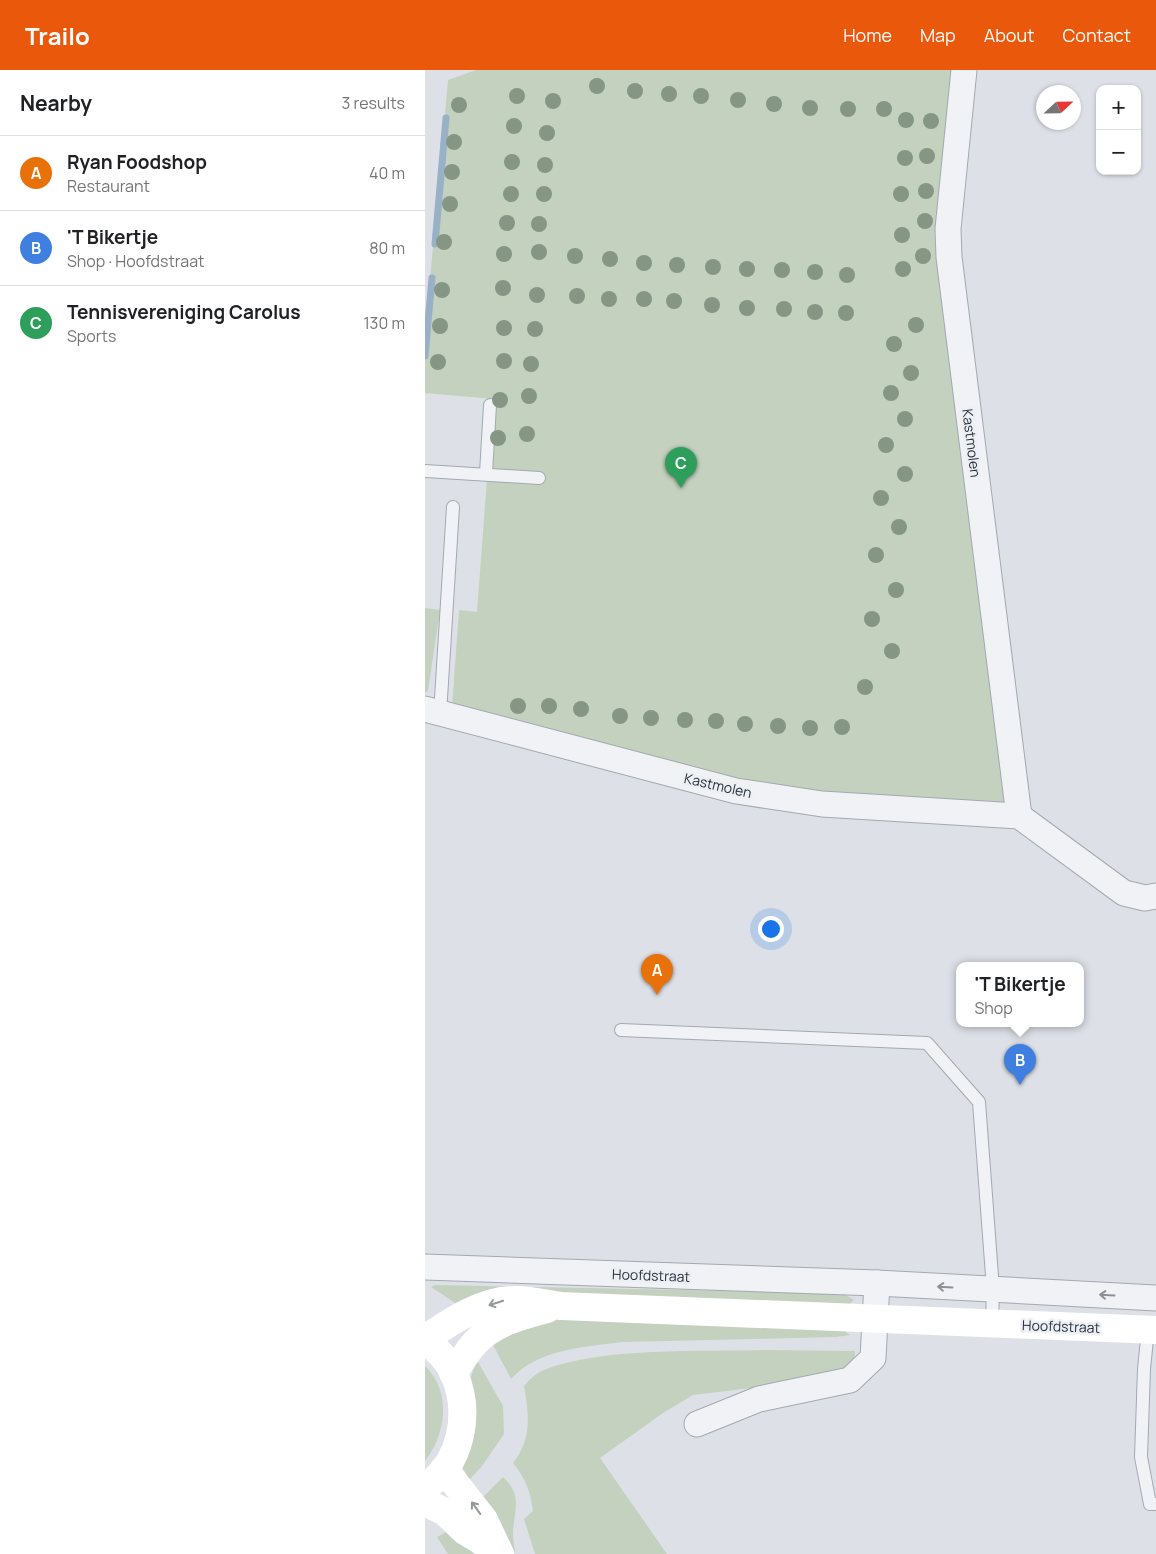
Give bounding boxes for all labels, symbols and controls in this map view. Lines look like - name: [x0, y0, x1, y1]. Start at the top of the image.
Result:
- text: Trailo: [25, 19, 90, 52]
- text: Home: [843, 23, 892, 47]
- text: Map: [920, 23, 956, 47]
- text: About: [984, 23, 1034, 47]
- text: Contact: [1062, 23, 1131, 47]
- north arrow: [1036, 85, 1081, 130]
- map controls: [1096, 85, 1141, 175]
- button: +: [1096, 85, 1141, 130]
- text: Nearby: [20, 89, 92, 117]
- text: 3 results: [342, 92, 405, 114]
- button: −: [1096, 130, 1141, 175]
- text: Ryan Foodshop: [67, 149, 207, 175]
- text: A: [31, 162, 41, 184]
- text: 40 m: [369, 162, 405, 184]
- text: Restaurant: [67, 175, 150, 197]
- text: 'T Bikertje: [67, 224, 158, 250]
- text: B: [31, 237, 41, 259]
- text: 80 m: [369, 237, 405, 259]
- text: Shop · Hoofdstraat: [67, 250, 204, 272]
- text: Tennisvereniging Carolus: [67, 299, 301, 325]
- text: C: [30, 312, 42, 334]
- text: 130 m: [363, 312, 405, 334]
- text: Sports: [67, 325, 116, 347]
- street label: Kastmolen: [958, 408, 986, 478]
- pin: C: [665, 447, 697, 488]
- street label: Kastmolen: [682, 768, 754, 802]
- your location: [758, 916, 784, 942]
- pin: A: [641, 954, 673, 995]
- popup: [956, 962, 1084, 1027]
- text: 'T Bikertje: [974, 971, 1066, 997]
- text: Shop: [974, 997, 1013, 1019]
- pin: B: [1004, 1044, 1036, 1085]
- street label: Hoofdstraat: [612, 1264, 691, 1286]
- one-way arrow: [937, 1282, 953, 1291]
- one-way arrow: [1100, 1291, 1116, 1300]
- one-way arrow: [488, 1299, 504, 1308]
- street label: Hoofdstraat: [1022, 1315, 1101, 1337]
- one-way arrow: [471, 1501, 481, 1515]

